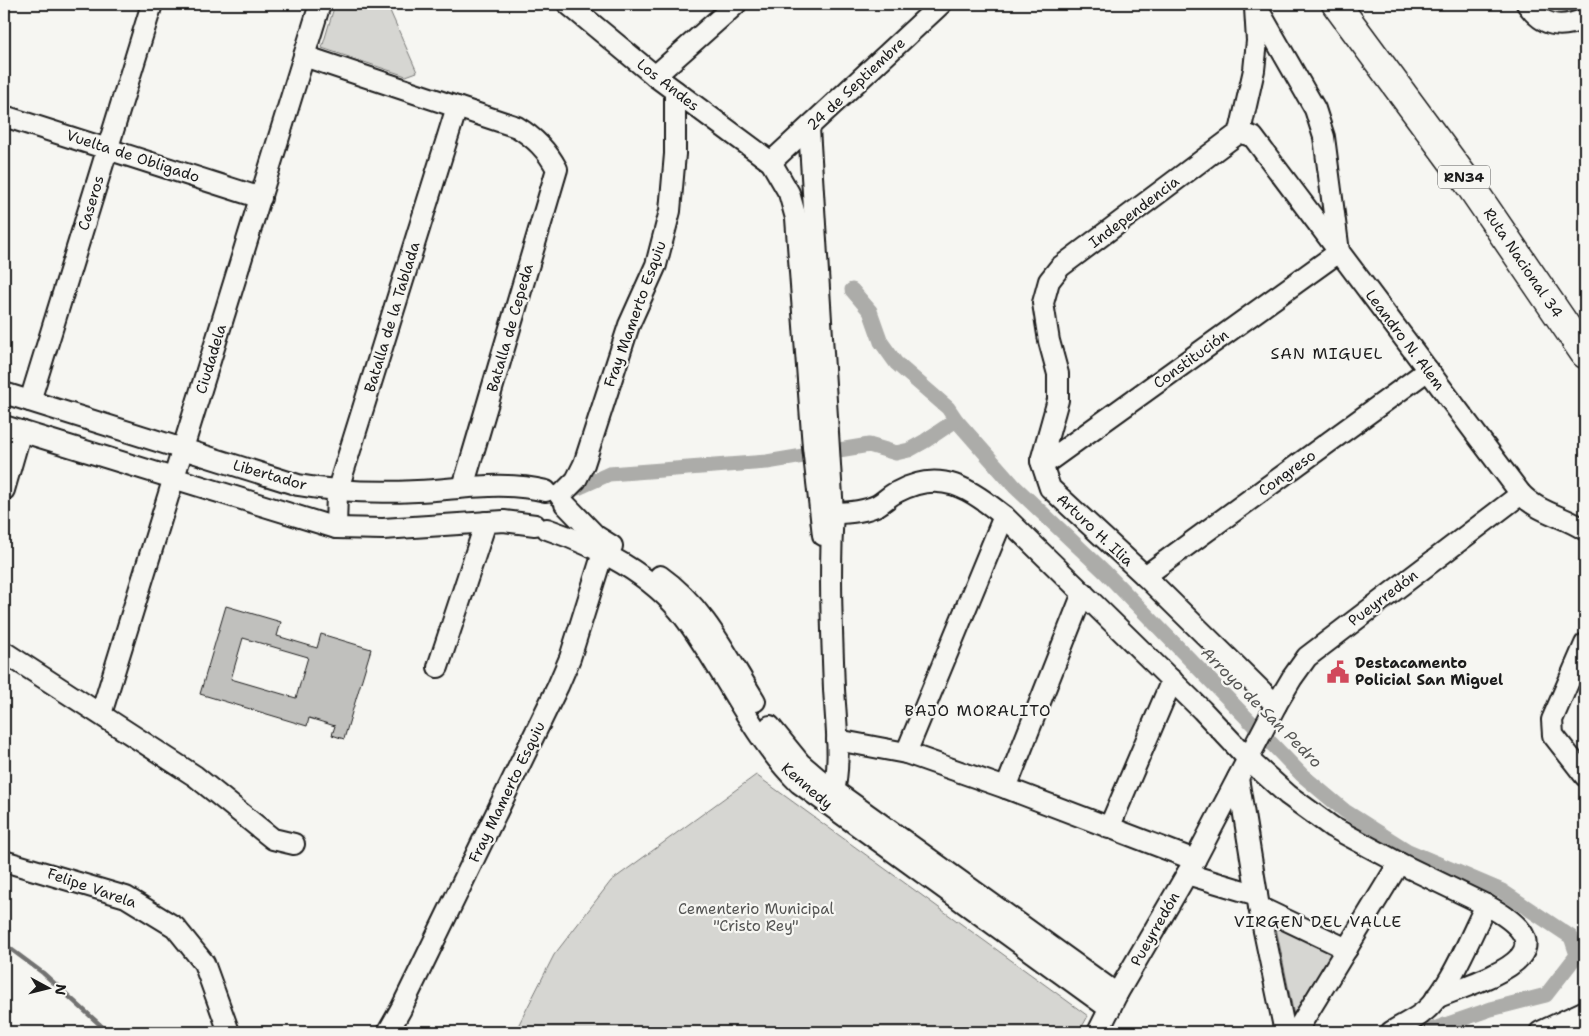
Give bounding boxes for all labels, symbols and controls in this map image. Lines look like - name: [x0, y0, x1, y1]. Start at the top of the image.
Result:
- street label: 24 de Septiembre: [802, 33, 910, 135]
- street label: Los Andes: [633, 54, 703, 116]
- street label: Vuelta de Obligado: [64, 125, 202, 187]
- road number: RN34: [1438, 166, 1490, 188]
- street label: Independencia: [1085, 171, 1184, 253]
- street label: Caseros: [73, 173, 109, 233]
- street label: Ruta Nacional 34: [1479, 204, 1567, 322]
- street label: Fray Mamerto Esquiu: [599, 238, 671, 390]
- street label: Batalla de la Tablada: [360, 239, 425, 395]
- street label: Batalla de Cepeda: [482, 261, 538, 394]
- street label: Leandro N. Alem: [1361, 286, 1449, 394]
- street label: Ciudadela: [191, 321, 231, 396]
- street label: Constitución: [1149, 325, 1233, 393]
- district label: SAN MIGUEL: [1271, 343, 1383, 364]
- street label: Congreso: [1254, 445, 1320, 501]
- street label: Libertador: [231, 455, 309, 495]
- street label: Arturo H. Ilia: [1052, 489, 1138, 571]
- street label: Pueyrredón: [1344, 565, 1422, 631]
- water label: Arroyo de San Pedro: [1197, 642, 1327, 773]
- place label: Destacamento Policial San Miguel: [1355, 653, 1503, 690]
- public building icon: Destacamento Policial San Miguel: [1325, 659, 1351, 685]
- district label: BAJO MORALITO: [905, 700, 1051, 721]
- street label: Fray Mamerto Esquiu: [464, 718, 550, 866]
- street label: Kennedy: [777, 758, 837, 814]
- street label: Felipe Varela: [45, 863, 140, 913]
- street label: Pueyrredón: [1126, 888, 1184, 970]
- park label: Cementerio Municipal "Cristo Rey": [678, 899, 835, 936]
- district label: VIRGEN DEL VALLE: [1234, 911, 1402, 932]
- north arrow: [22, 964, 72, 1014]
- text: N: [51, 983, 71, 996]

